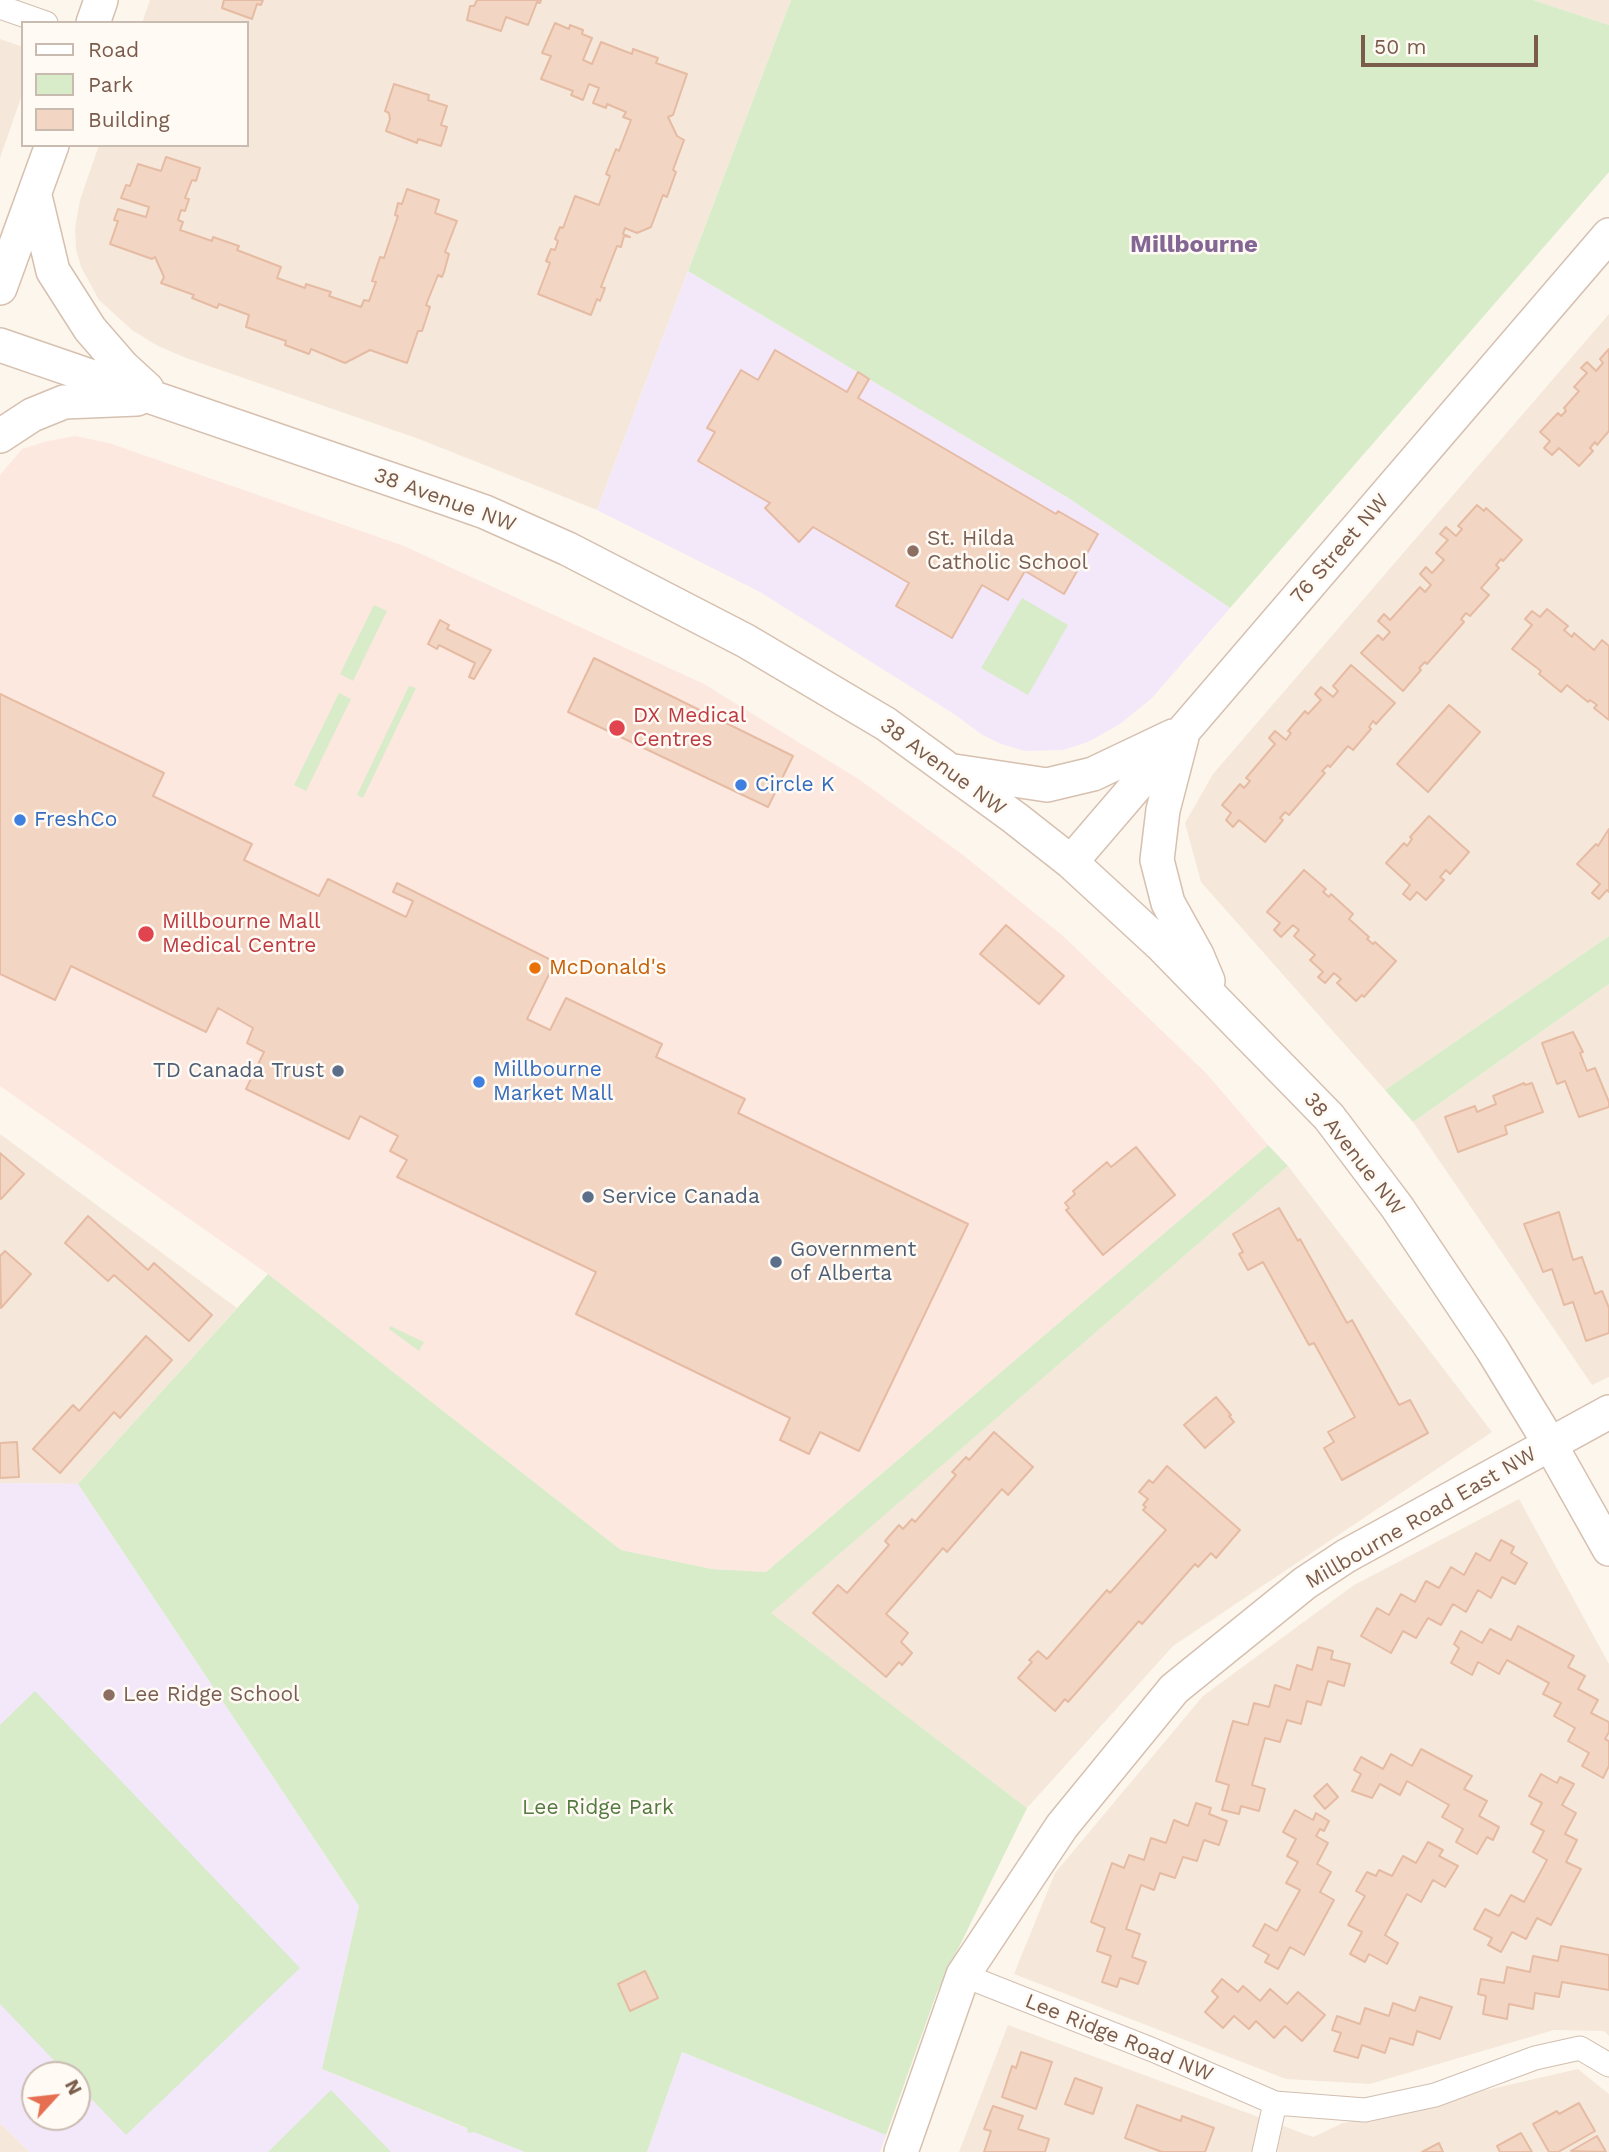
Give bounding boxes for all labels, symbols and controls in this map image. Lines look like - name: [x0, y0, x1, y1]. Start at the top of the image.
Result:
- legend: [21, 21, 248, 147]
- scale bar: [1364, 21, 1541, 65]
- text: 50 m: [1374, 34, 1426, 59]
- text: Road: [88, 37, 139, 62]
- text: Park: [88, 72, 133, 97]
- text: Building: [88, 107, 170, 132]
- district label: Millbourne: [1130, 231, 1258, 259]
- street label: 38 Avenue NW: [371, 463, 519, 537]
- street label: 76 Street NW: [1285, 489, 1395, 609]
- place label: St. Hilda Catholic School: [927, 526, 1088, 576]
- marker: St. Hilda Catholic School: [905, 543, 921, 559]
- place label: DX Medical Centres: [633, 703, 746, 753]
- street label: 38 Avenue NW: [875, 713, 1011, 821]
- marker: DX Medical Centres: [607, 718, 627, 738]
- place label: Circle K: [755, 772, 834, 798]
- marker: Circle K: [733, 777, 749, 793]
- place label: FreshCo: [34, 807, 117, 833]
- marker: FreshCo: [12, 812, 28, 828]
- place label: Millbourne Mall Medical Centre: [162, 909, 320, 959]
- marker: Millbourne Mall Medical Centre: [136, 924, 156, 944]
- place label: McDonald's: [549, 955, 666, 981]
- marker: McDonald's: [527, 960, 543, 976]
- place label: Millbourne Market Mall: [493, 1057, 613, 1107]
- place label: TD Canada Trust: [153, 1058, 324, 1084]
- marker: TD Canada Trust: [330, 1063, 346, 1079]
- marker: Millbourne Market Mall: [471, 1074, 487, 1090]
- street label: 38 Avenue NW: [1298, 1087, 1410, 1221]
- place label: Service Canada: [602, 1184, 760, 1210]
- marker: Service Canada: [580, 1189, 596, 1205]
- place label: Government of Alberta: [790, 1237, 916, 1287]
- marker: Government of Alberta: [768, 1254, 784, 1270]
- street label: Millbourne Road East NW: [1301, 1442, 1541, 1594]
- place label: Lee Ridge School: [123, 1682, 300, 1708]
- marker: Lee Ridge School: [101, 1687, 117, 1703]
- park label: Lee Ridge Park: [522, 1795, 674, 1821]
- street label: Lee Ridge Road NW: [1021, 1989, 1217, 2087]
- north arrow: [21, 2061, 91, 2131]
- text: N: [60, 2076, 87, 2099]

